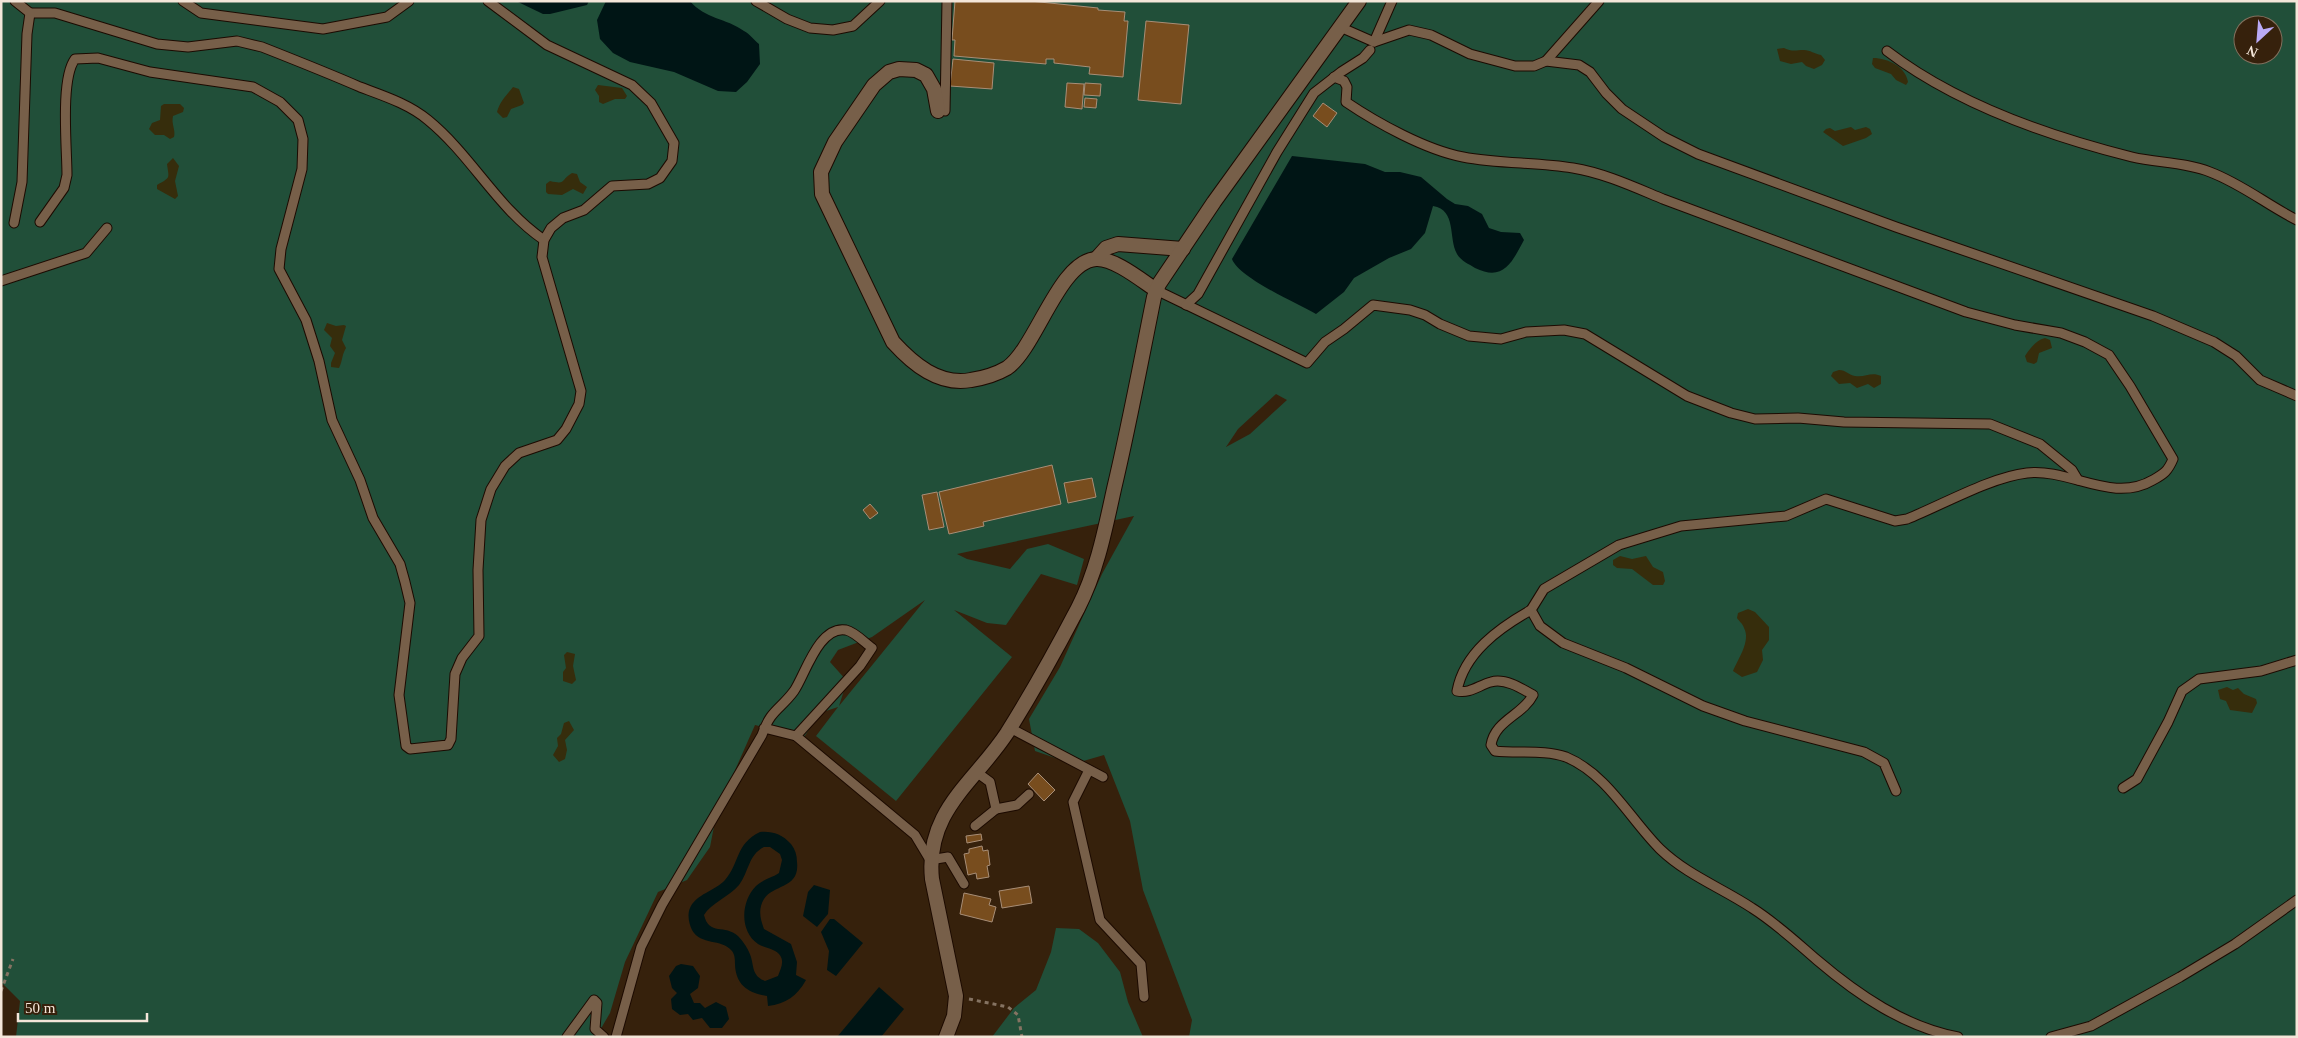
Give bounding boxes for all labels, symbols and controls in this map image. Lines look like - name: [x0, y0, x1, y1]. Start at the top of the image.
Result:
- north arrow: [2233, 15, 2283, 65]
- text: N: [2245, 42, 2260, 60]
- scale bar: [18, 990, 146, 1022]
- text: 50 m: [25, 1000, 56, 1016]

